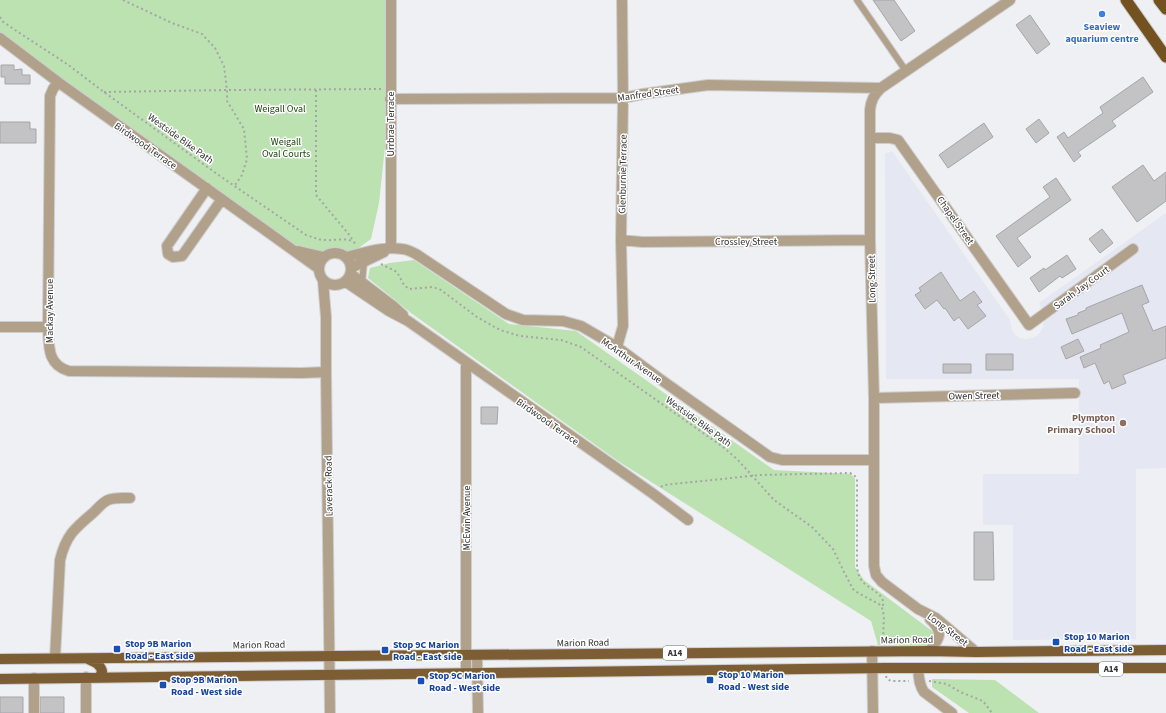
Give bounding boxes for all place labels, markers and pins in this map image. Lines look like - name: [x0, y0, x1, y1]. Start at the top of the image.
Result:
- marker: Seaview aquarium centre: [1097, 9, 1107, 19]
- place label: Seaview aquarium centre: [1065, 20, 1139, 46]
- place label: Plympton Primary School: [1047, 411, 1115, 437]
- marker: Plympton Primary School: [1118, 418, 1128, 428]
- place label: Stop 10 Marion Road - East side: [1064, 630, 1133, 656]
- place label: Stop 9B Marion Road - East side: [125, 637, 194, 663]
- marker: Stop 10 Marion Road - East side: [1051, 637, 1061, 647]
- place label: Stop 9C Marion Road - East side: [393, 638, 462, 664]
- marker: Stop 9B Marion Road - East side: [112, 644, 122, 654]
- marker: Stop 9C Marion Road - East side: [380, 645, 390, 655]
- place label: Stop 10 Marion Road - West side: [718, 668, 789, 694]
- place label: Stop 9C Marion Road - West side: [429, 669, 500, 695]
- place label: Stop 9B Marion Road - West side: [171, 673, 242, 699]
- marker: Stop 10 Marion Road - West side: [705, 675, 715, 685]
- marker: Stop 9C Marion Road - West side: [416, 676, 426, 686]
- marker: Stop 9B Marion Road - West side: [158, 680, 168, 690]

